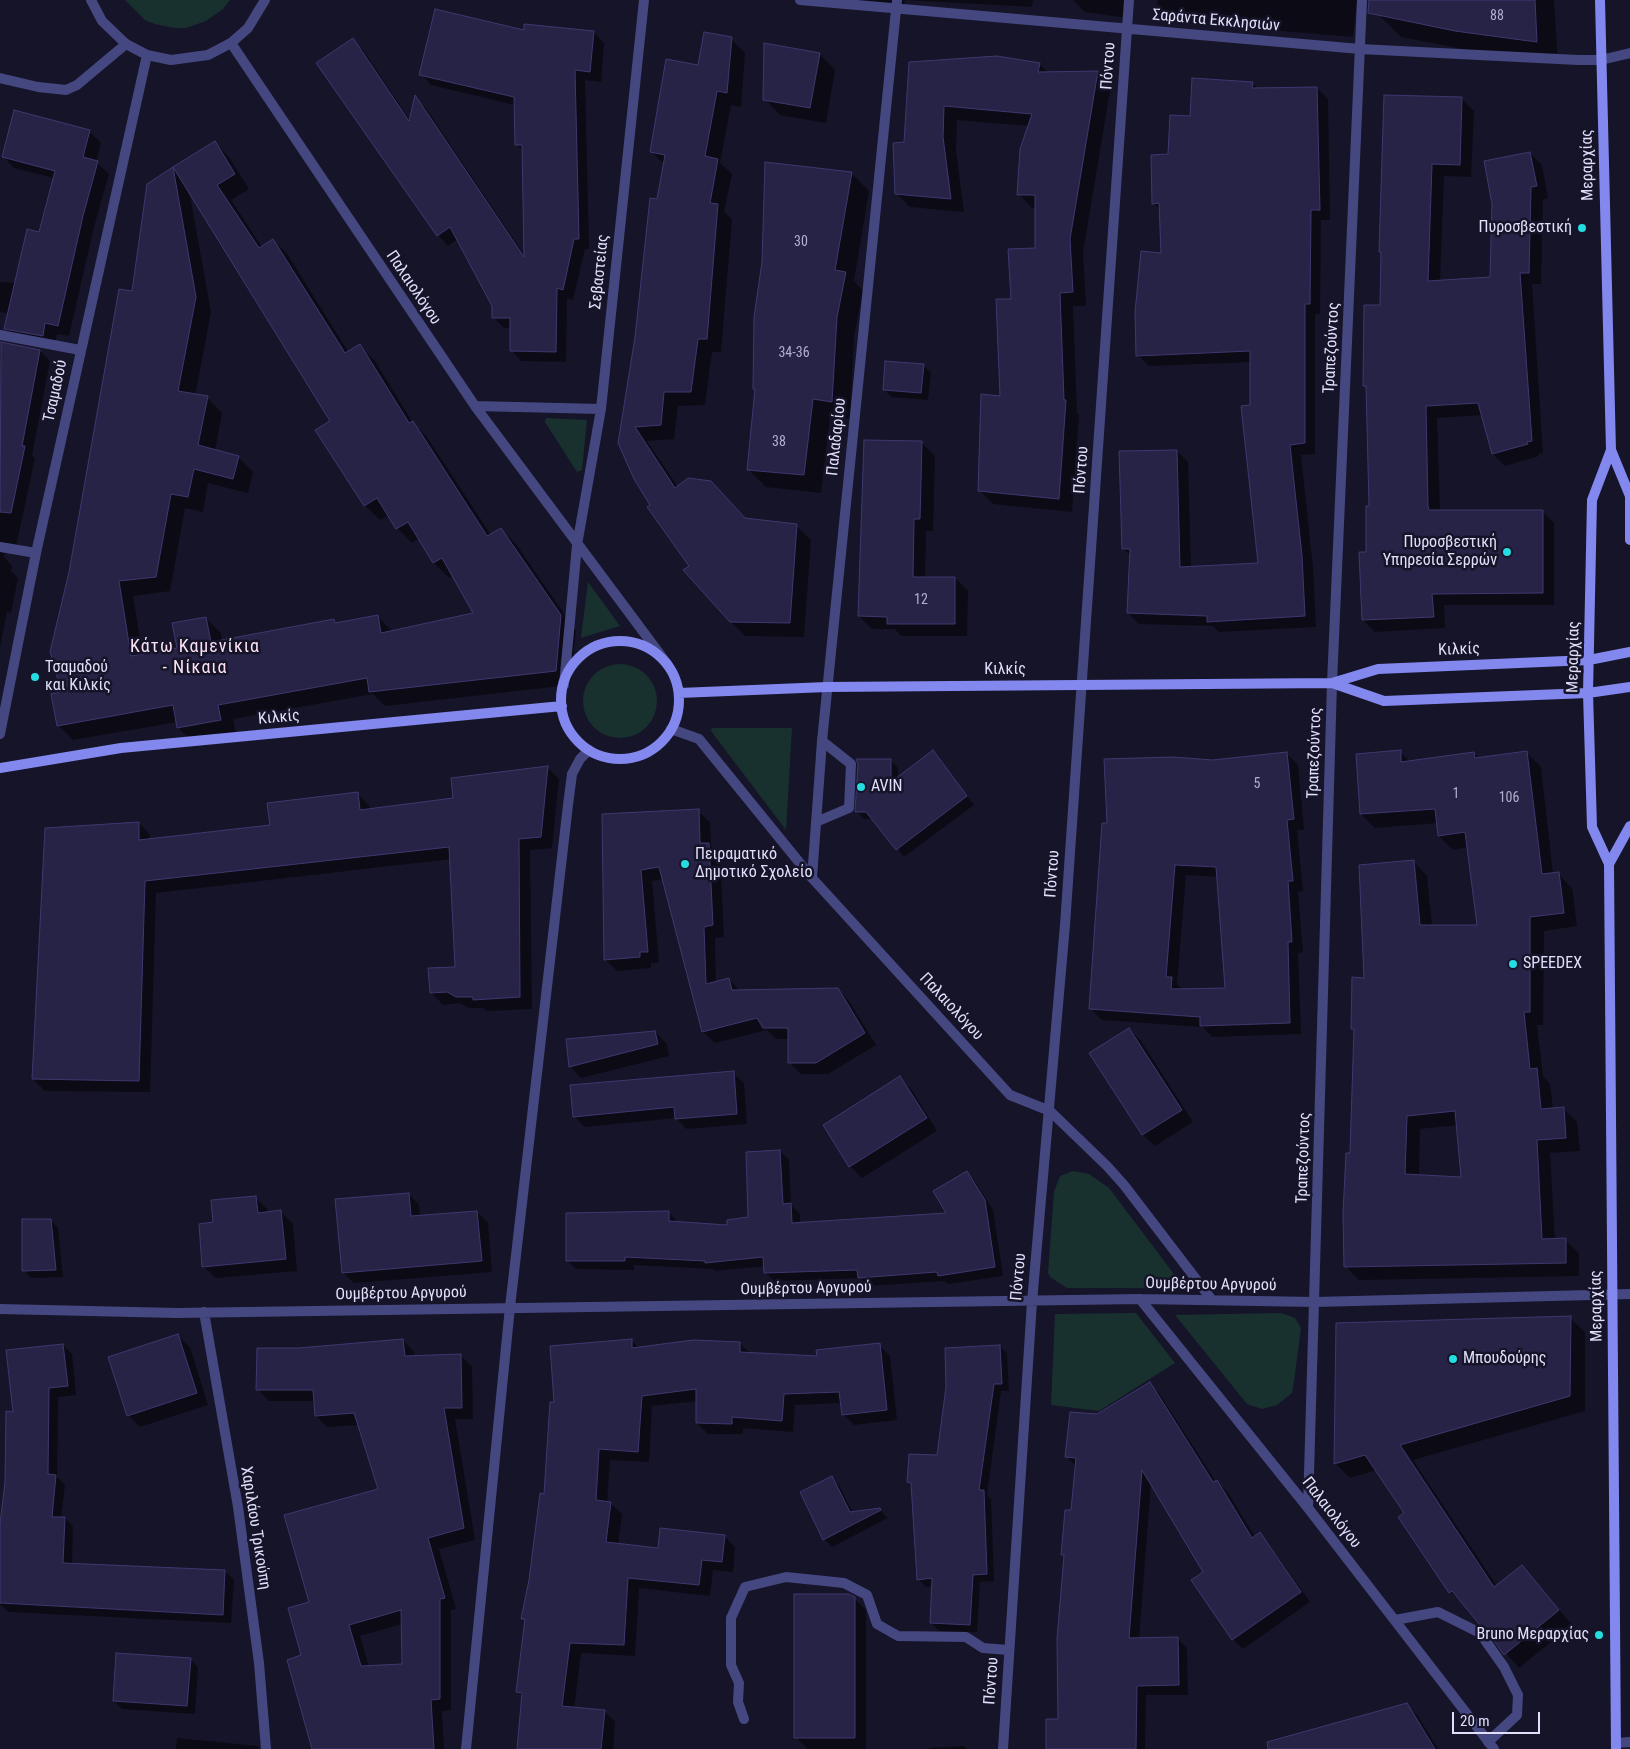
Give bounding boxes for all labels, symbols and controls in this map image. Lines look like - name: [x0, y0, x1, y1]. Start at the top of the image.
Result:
- street label: Σαράντα Εκκλησιών: [1151, 6, 1281, 36]
- house number: 88: [1490, 8, 1504, 24]
- street label: Πόντου: [1098, 42, 1120, 90]
- street label: Μεραρχίας: [1578, 129, 1598, 201]
- place label: Πυροσβεστική: [1478, 218, 1572, 238]
- marker: Πυροσβεστική: [1576, 222, 1588, 234]
- street label: Σεβαστείας: [587, 234, 613, 310]
- house number: 30: [794, 234, 808, 250]
- street label: Παλαιολόγου: [381, 247, 445, 329]
- street label: Τραπεζούντος: [1320, 302, 1344, 394]
- house number: 34-36: [778, 345, 810, 361]
- street label: Τσαμαδού: [40, 358, 72, 424]
- street label: Παλαδαρίου: [823, 397, 851, 477]
- house number: 38: [772, 434, 786, 450]
- street label: Πόντου: [1071, 446, 1093, 494]
- place label: Πυροσβεστική Υπηρεσία Σερρών: [1383, 533, 1497, 571]
- marker: Πυροσβεστική Υπηρεσία Σερρών: [1501, 546, 1513, 558]
- house number: 12: [914, 592, 928, 608]
- street label: Μεραρχίας: [1564, 621, 1584, 693]
- district label: Κάτω Καμενίκια - Νίκαια: [128, 636, 262, 679]
- street label: Κιλκίς: [1438, 640, 1480, 660]
- place label: Τσαμαδού και Κιλκίς: [45, 658, 111, 696]
- street label: Κιλκίς: [984, 660, 1026, 680]
- marker: Τσαμαδού και Κιλκίς: [29, 671, 41, 683]
- street label: Κιλκίς: [257, 707, 301, 729]
- street label: Τραπεζούντος: [1304, 707, 1326, 799]
- house number: 5: [1254, 776, 1260, 792]
- place label: AVIN: [871, 777, 902, 797]
- marker: AVIN: [855, 781, 867, 793]
- house number: 1: [1453, 786, 1459, 802]
- house number: 106: [1499, 790, 1519, 806]
- place label: Πειραματικό Δημοτικό Σχολείο: [695, 845, 812, 883]
- street label: Πόντου: [1042, 850, 1064, 898]
- marker: Πειραματικό Δημοτικό Σχολείο: [679, 858, 691, 870]
- place label: SPEEDEX: [1523, 954, 1582, 974]
- marker: SPEEDEX: [1507, 958, 1519, 970]
- street label: Παλαιολόγου: [915, 969, 987, 1045]
- street label: Τραπεζούντος: [1293, 1112, 1315, 1204]
- street label: Πόντου: [1007, 1252, 1031, 1302]
- street label: Μεραρχίας: [1587, 1270, 1607, 1342]
- street label: Ουμβέρτου Αργυρού: [1145, 1274, 1277, 1296]
- street label: Ουμβέρτου Αργυρού: [740, 1278, 872, 1300]
- street label: Ουμβέρτου Αργυρού: [335, 1283, 467, 1305]
- place label: Μπουδούρης: [1463, 1349, 1546, 1369]
- marker: Μπουδούρης: [1447, 1353, 1459, 1365]
- street label: Χαριλάου Τρικούπη: [236, 1465, 274, 1591]
- street label: Παλαιολόγου: [1297, 1474, 1365, 1552]
- place label: Bruno Μεραρχίας: [1477, 1625, 1589, 1645]
- marker: Bruno Μεραρχίας: [1593, 1629, 1605, 1641]
- street label: Πόντου: [981, 1657, 1003, 1705]
- scale bar: [1455, 1702, 1542, 1734]
- text: 20 m: [1460, 1712, 1490, 1730]

